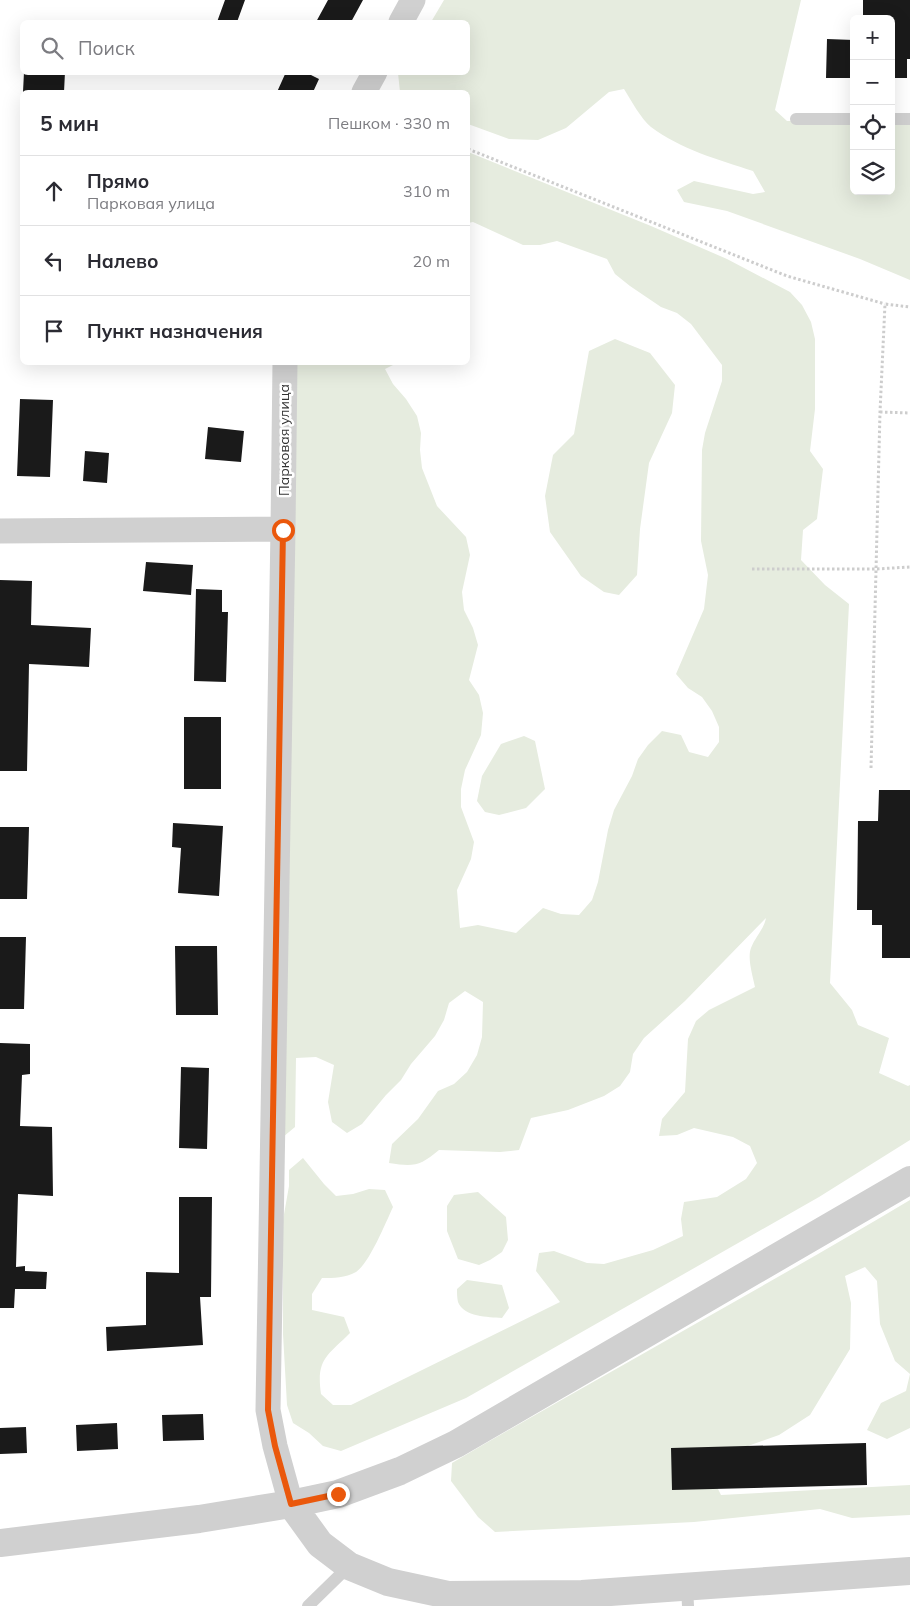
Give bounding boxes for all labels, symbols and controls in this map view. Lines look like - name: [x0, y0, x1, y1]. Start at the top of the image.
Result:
- map controls: [850, 15, 895, 195]
- button: +: [850, 15, 895, 60]
- search box: [20, 20, 470, 75]
- icon: search: [38, 34, 66, 62]
- text: Поиск: [78, 36, 135, 60]
- button: −: [850, 60, 895, 105]
- button: locate: [850, 105, 895, 150]
- text: 5 мин: [40, 110, 99, 136]
- text: Пешком · 330 m: [328, 113, 450, 133]
- button: layers: [850, 150, 895, 195]
- text: Прямо: [87, 169, 149, 193]
- icon: ahead: [40, 177, 68, 205]
- text: 310 m: [403, 181, 450, 201]
- text: Парковая улица: [87, 193, 215, 213]
- icon: left: [40, 247, 68, 275]
- text: Налево: [87, 249, 159, 273]
- text: 20 m: [413, 251, 450, 271]
- icon: arrive: [40, 317, 68, 345]
- text: Пункт назначения: [87, 319, 263, 343]
- street label: Парковая улица: [275, 384, 293, 496]
- route start: [272, 519, 295, 542]
- route end: [327, 1483, 350, 1506]

